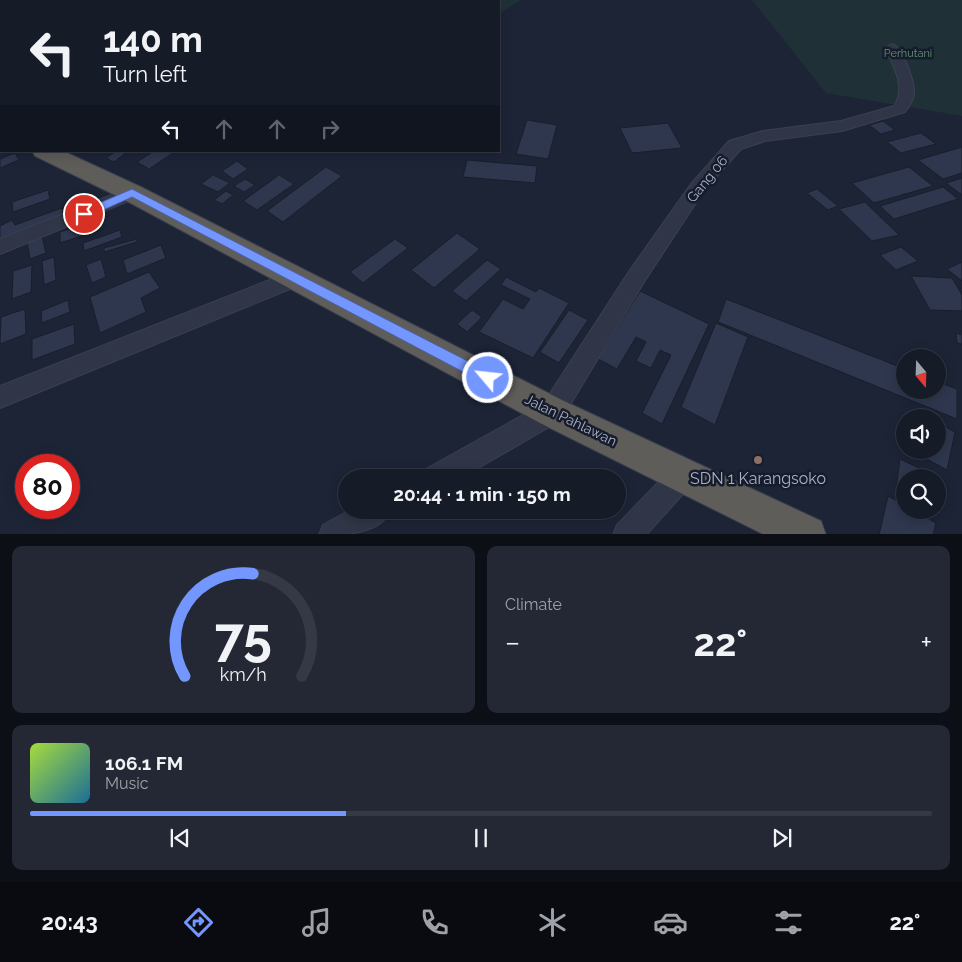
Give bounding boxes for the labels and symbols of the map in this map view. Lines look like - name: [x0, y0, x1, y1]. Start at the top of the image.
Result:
- park label: Perhutani: [884, 47, 932, 60]
- street label: Gang 06: [683, 153, 731, 205]
- pin: [63, 193, 105, 235]
- north arrow: [896, 349, 946, 399]
- position arrow: [461, 351, 513, 403]
- street label: Jalan Pahlawan: [523, 391, 619, 449]
- speed limit sign: 80: [15, 454, 80, 519]
- marker: SDN 1 Karangsoko: [752, 454, 764, 466]
- place label: SDN 1 Karangsoko: [690, 469, 826, 488]

